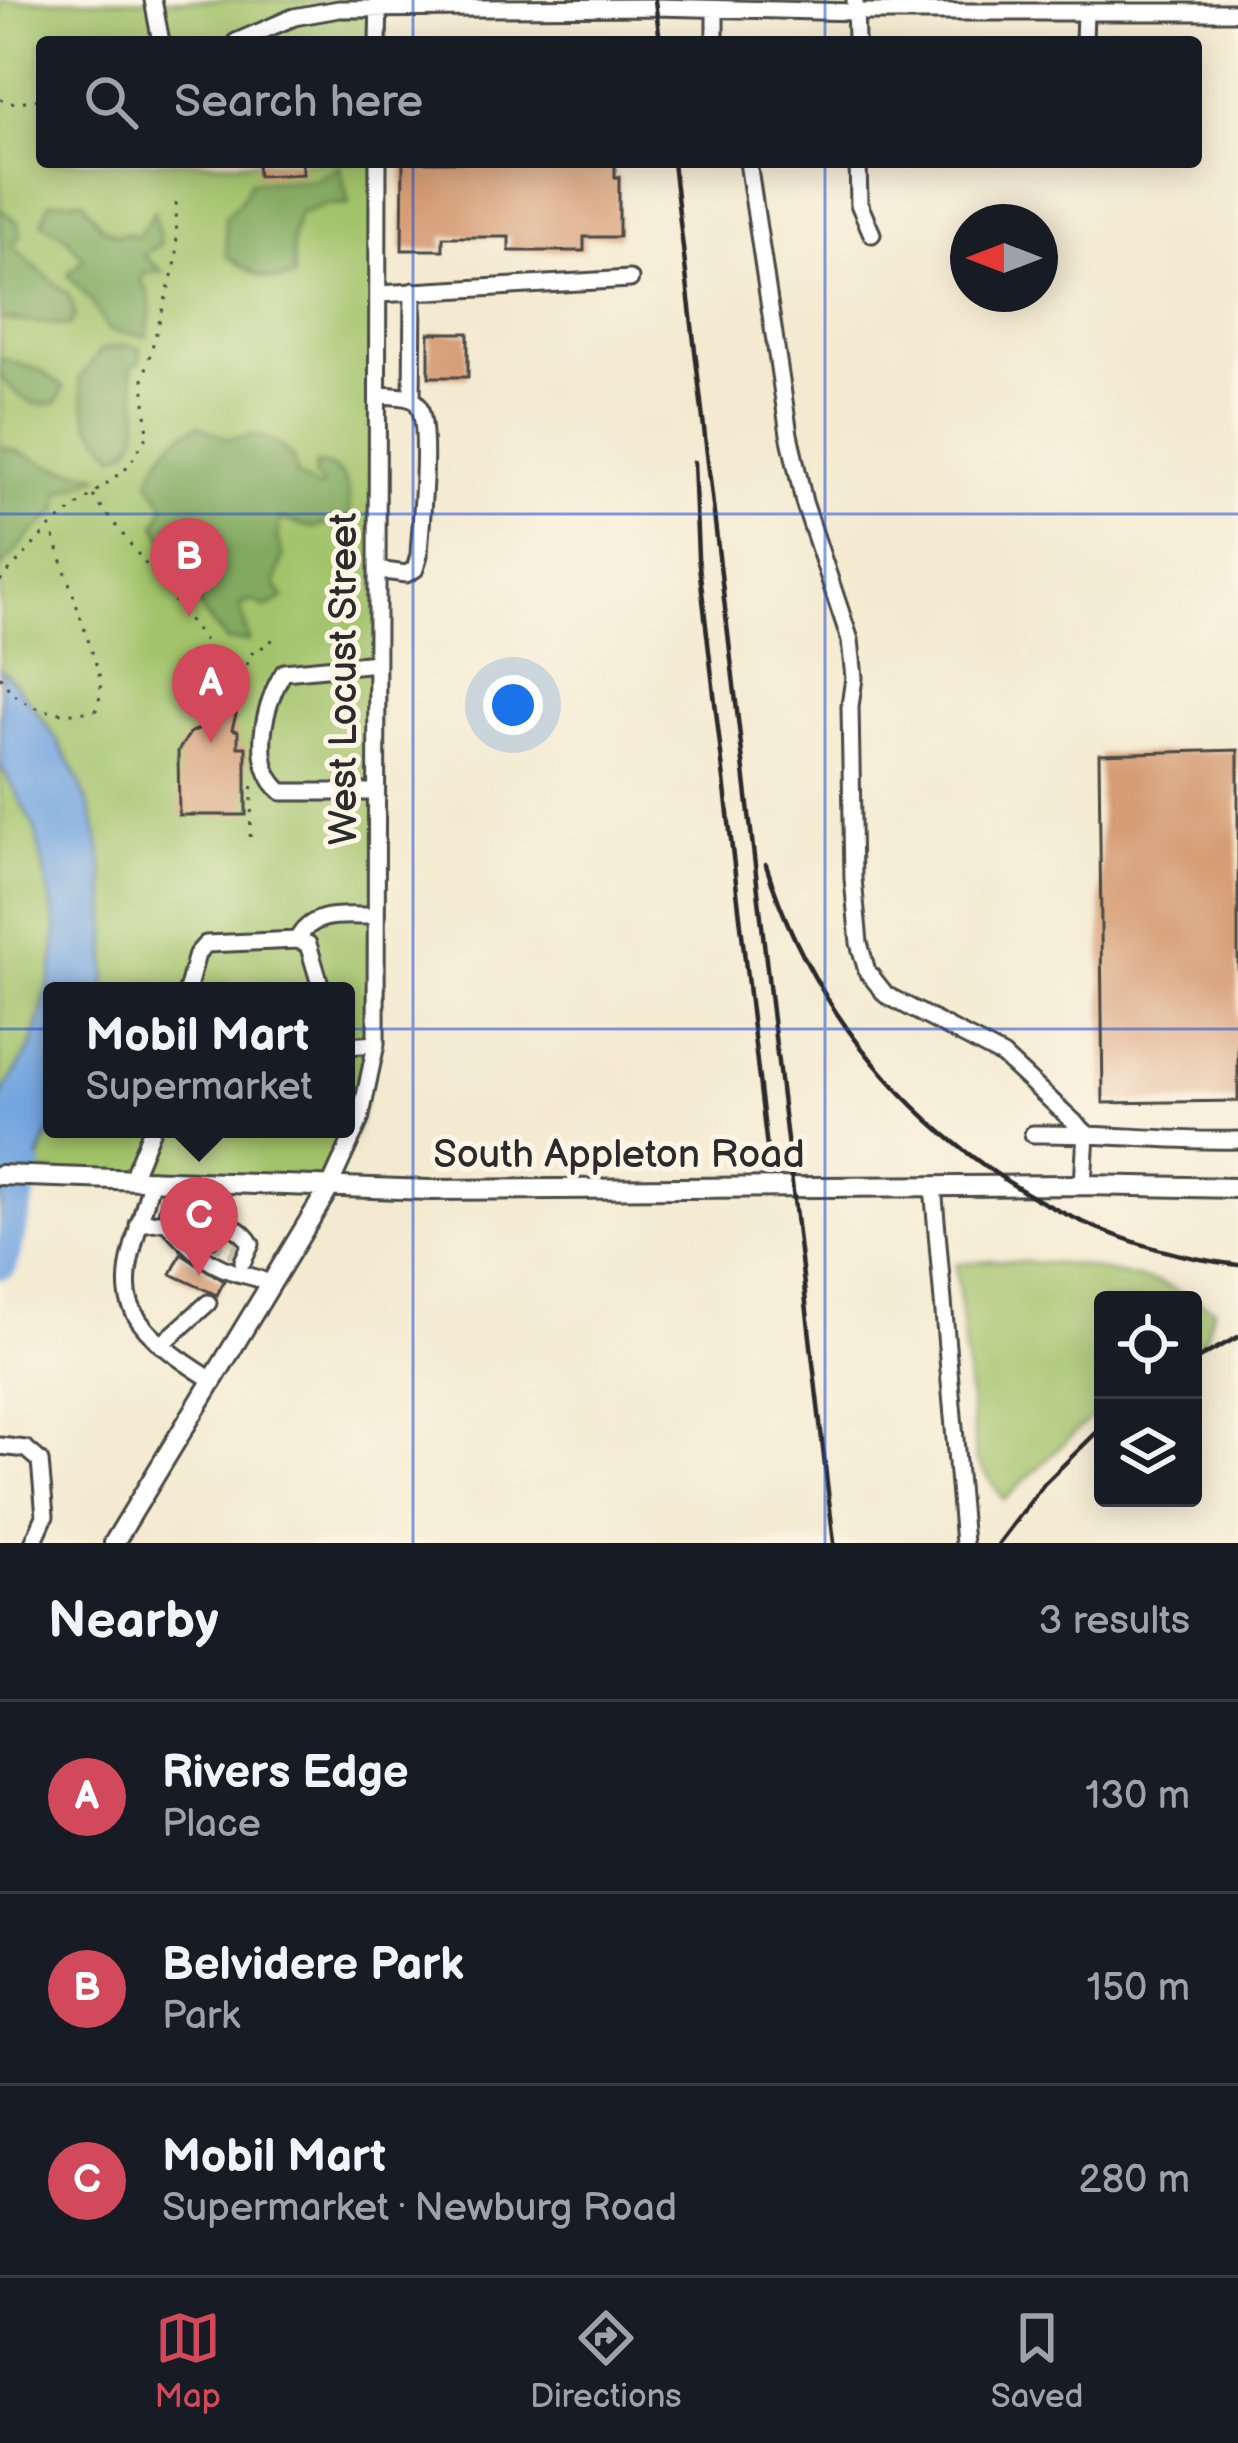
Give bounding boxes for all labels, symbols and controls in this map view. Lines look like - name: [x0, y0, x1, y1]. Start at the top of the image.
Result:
- search box: [36, 36, 1202, 168]
- icon: search: [78, 69, 144, 135]
- text: Search here: [174, 75, 423, 130]
- north arrow: [950, 204, 1058, 312]
- street label: West Locust Street: [321, 513, 368, 845]
- pin: B: [150, 518, 228, 617]
- pin: A: [172, 644, 250, 743]
- your location: [483, 675, 543, 735]
- popup: [43, 982, 355, 1138]
- text: Mobil Mart: [85, 1009, 309, 1064]
- text: Supermarket: [85, 1064, 313, 1111]
- street label: South Appleton Road: [433, 1132, 805, 1179]
- pin: C: [160, 1177, 238, 1276]
- map controls: [1094, 1291, 1202, 1507]
- button: locate: [1094, 1291, 1202, 1399]
- button: layers: [1094, 1399, 1202, 1507]
- text: Nearby: [48, 1591, 219, 1652]
- text: 3 results: [1038, 1598, 1190, 1645]
- text: Rivers Edge: [162, 1746, 409, 1801]
- text: A: [75, 1773, 99, 1820]
- text: 130 m: [1085, 1773, 1190, 1820]
- text: Place: [162, 1801, 261, 1848]
- text: Belvidere Park: [162, 1938, 464, 1993]
- text: B: [73, 1965, 101, 2012]
- text: 150 m: [1087, 1965, 1190, 2012]
- text: Park: [162, 1993, 240, 2040]
- text: Mobil Mart: [162, 2130, 386, 2185]
- text: C: [73, 2157, 101, 2204]
- text: 280 m: [1079, 2157, 1190, 2204]
- text: Supermarket · Newburg Road: [162, 2185, 677, 2232]
- tab: Map: [155, 2305, 221, 2417]
- tab: Directions: [530, 2305, 682, 2417]
- tab: Saved: [991, 2305, 1083, 2417]

